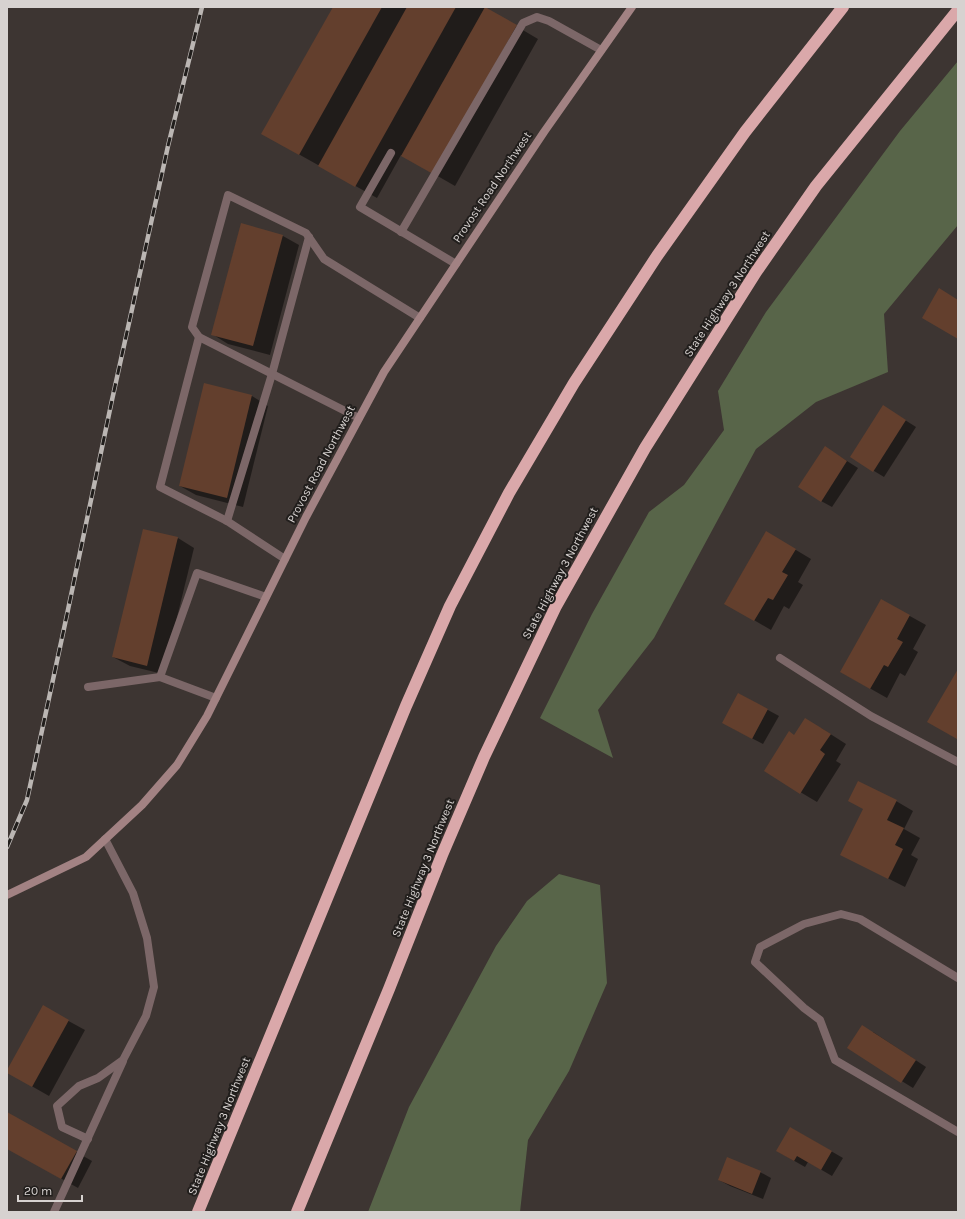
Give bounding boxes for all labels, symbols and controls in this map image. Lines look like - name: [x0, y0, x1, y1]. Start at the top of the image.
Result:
- street label: Provost Road Northwest: [450, 128, 535, 245]
- street label: State Highway 3 Northwest: [681, 228, 773, 360]
- street label: Provost Road Northwest: [284, 403, 358, 525]
- street label: State Highway 3 Northwest: [519, 504, 601, 642]
- street label: State Highway 3 Northwest: [389, 796, 457, 939]
- street label: State Highway 3 Northwest: [185, 1054, 253, 1197]
- scale bar: [18, 1177, 82, 1203]
- text: 20 m: [24, 1184, 52, 1198]

